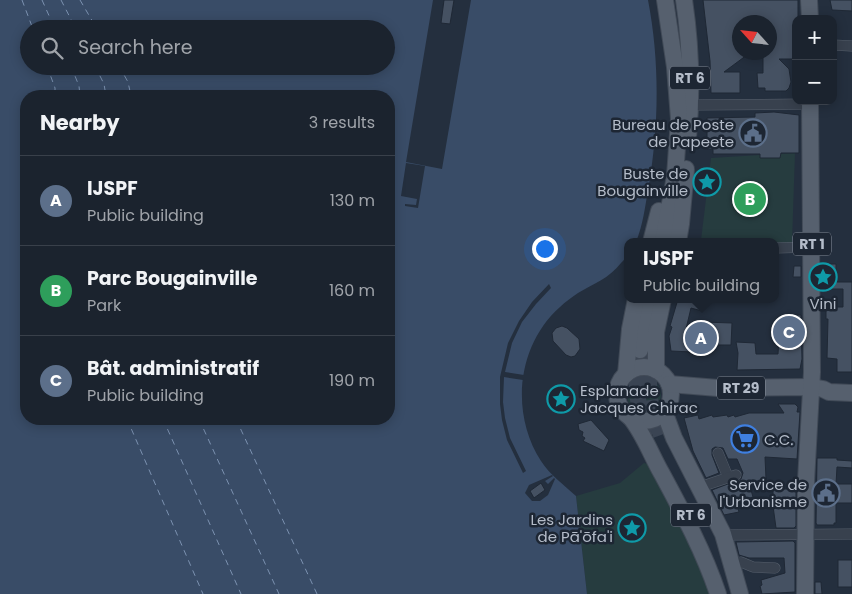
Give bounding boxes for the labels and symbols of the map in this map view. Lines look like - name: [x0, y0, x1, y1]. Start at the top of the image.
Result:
- north arrow: [732, 15, 777, 60]
- road number: RT 6: [670, 66, 710, 90]
- place label: Bureau de Poste de Papeete: [612, 114, 734, 152]
- public building icon: Bureau de Poste de Papeete: [738, 118, 768, 148]
- place label: Buste de Bougainville: [597, 163, 688, 201]
- place icon: Buste de Bougainville: [692, 167, 722, 197]
- pin: B: [734, 180, 766, 218]
- road number: RT 1: [793, 232, 831, 255]
- your location: [532, 236, 558, 262]
- place icon: Vini: [808, 262, 838, 292]
- place label: Vini: [809, 293, 837, 314]
- pin: C: [773, 313, 805, 351]
- pin: A: [685, 319, 717, 357]
- road number: RT 29: [717, 376, 765, 399]
- place label: Esplanade Jacques Chirac: [580, 380, 698, 418]
- place icon: Esplanade Jacques Chirac: [546, 384, 576, 414]
- supermarket icon: C.C.: [730, 424, 760, 454]
- place label: C.C.: [764, 429, 793, 450]
- place label: Service de l'Urbanisme: [719, 474, 807, 512]
- public building icon: Service de l'Urbanisme: [811, 478, 841, 508]
- road number: RT 6: [671, 504, 711, 526]
- place label: Les Jardins de Pā'ōfa'i: [530, 509, 613, 547]
- place icon: Les Jardins de Pā'ōfa'i: [617, 513, 647, 543]

